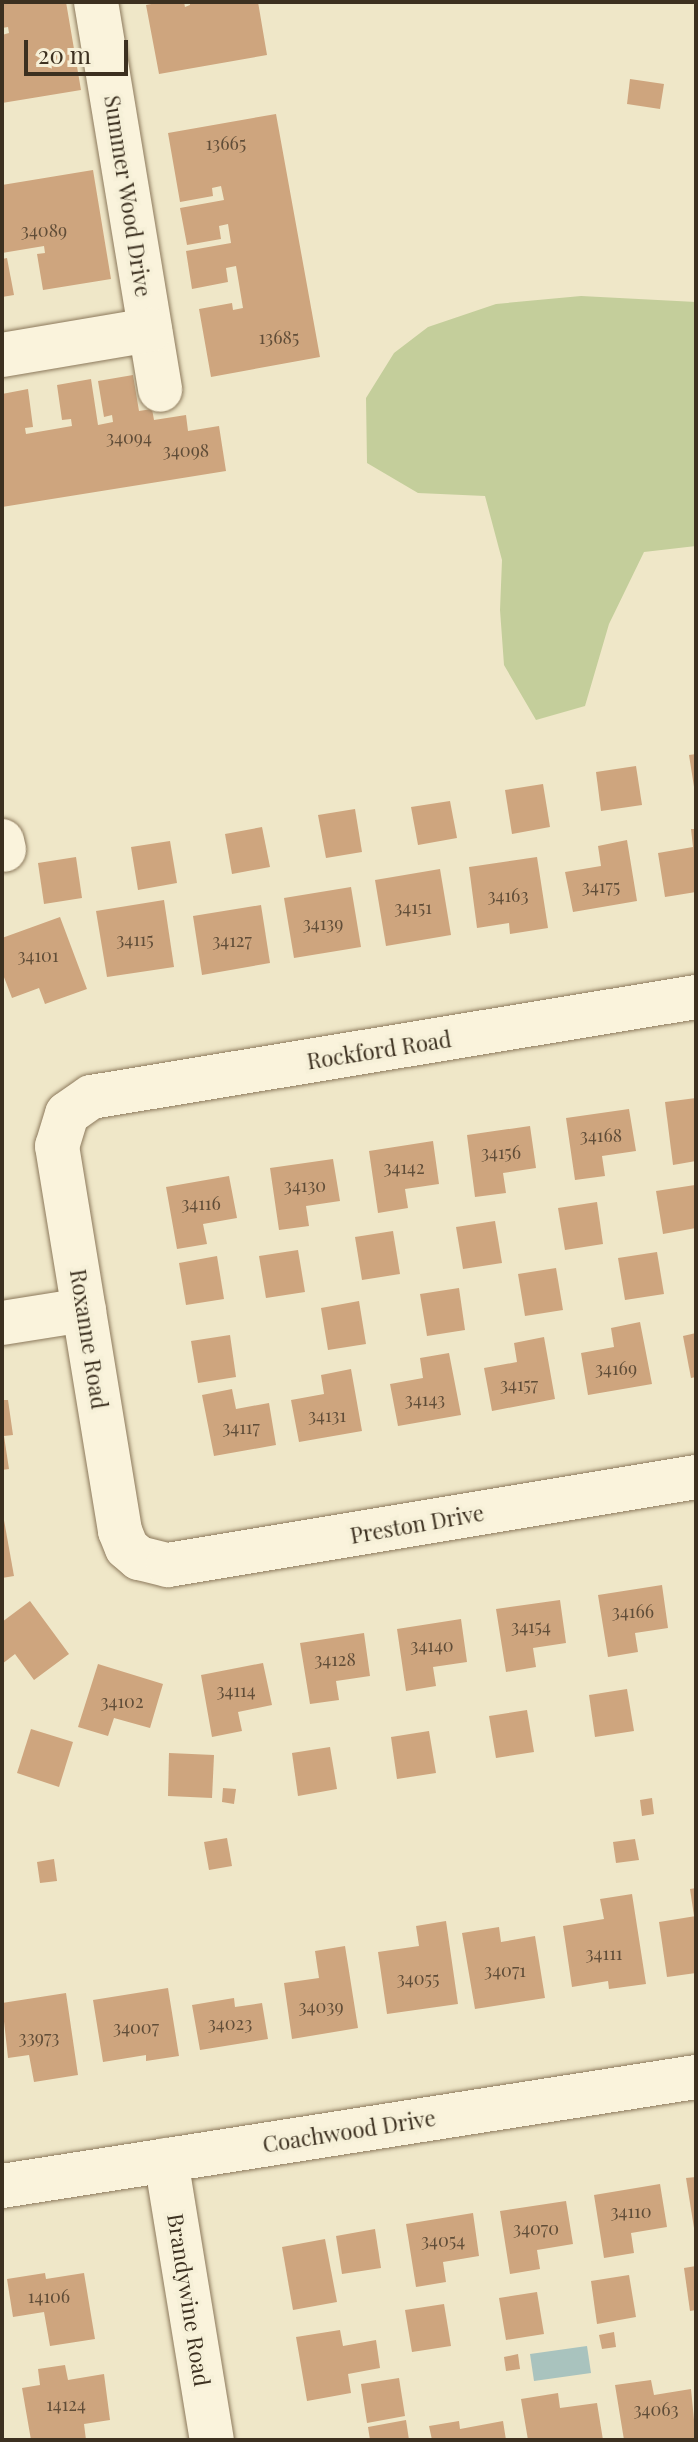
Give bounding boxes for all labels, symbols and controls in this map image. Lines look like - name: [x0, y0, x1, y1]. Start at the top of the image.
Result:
- scale bar: [28, 24, 132, 74]
- text: 20 m: [38, 38, 91, 70]
- street label: Summer Wood Drive: [99, 93, 157, 299]
- house number: 13665: [206, 132, 246, 154]
- house number: 34089: [21, 219, 67, 241]
- house number: 13685: [259, 326, 299, 348]
- house number: 34094: [106, 426, 152, 448]
- house number: 34098: [163, 439, 209, 461]
- house number: 34175: [582, 875, 620, 897]
- house number: 34163: [487, 884, 529, 906]
- house number: 34151: [394, 896, 432, 918]
- house number: 34139: [303, 912, 343, 934]
- house number: 34115: [116, 928, 154, 950]
- house number: 34127: [212, 929, 252, 951]
- house number: 34101: [17, 944, 59, 966]
- street label: Rockford Road: [305, 1026, 453, 1074]
- house number: 34168: [580, 1124, 622, 1146]
- house number: 34156: [481, 1141, 521, 1163]
- house number: 34142: [383, 1156, 425, 1178]
- house number: 34130: [284, 1174, 326, 1196]
- house number: 34116: [181, 1192, 221, 1214]
- street label: Roxanne Road: [65, 1267, 113, 1411]
- house number: 34169: [595, 1357, 637, 1379]
- house number: 34157: [500, 1373, 538, 1395]
- house number: 34143: [405, 1388, 445, 1410]
- house number: 34131: [308, 1404, 346, 1426]
- house number: 34117: [222, 1416, 260, 1438]
- street label: Preston Drive: [348, 1499, 486, 1549]
- house number: 34166: [612, 1600, 654, 1622]
- house number: 34154: [511, 1615, 551, 1637]
- house number: 34140: [410, 1634, 454, 1656]
- house number: 34128: [314, 1648, 356, 1670]
- house number: 34114: [216, 1679, 256, 1701]
- house number: 34102: [100, 1690, 144, 1712]
- house number: 34111: [586, 1942, 622, 1964]
- house number: 34071: [484, 1959, 526, 1981]
- house number: 34055: [397, 1967, 439, 1989]
- house number: 34039: [298, 1995, 344, 2017]
- house number: 34023: [208, 2012, 252, 2034]
- house number: 34007: [113, 2016, 159, 2038]
- house number: 33973: [19, 2026, 59, 2048]
- street label: Coachwood Drive: [261, 2104, 437, 2158]
- house number: 34110: [610, 2200, 652, 2222]
- street label: Brandywine Road: [162, 2212, 216, 2388]
- house number: 34070: [513, 2217, 559, 2239]
- house number: 34054: [421, 2229, 465, 2251]
- house number: 14106: [28, 2285, 70, 2307]
- house number: 14124: [46, 2393, 86, 2415]
- house number: 34063: [633, 2398, 679, 2420]

